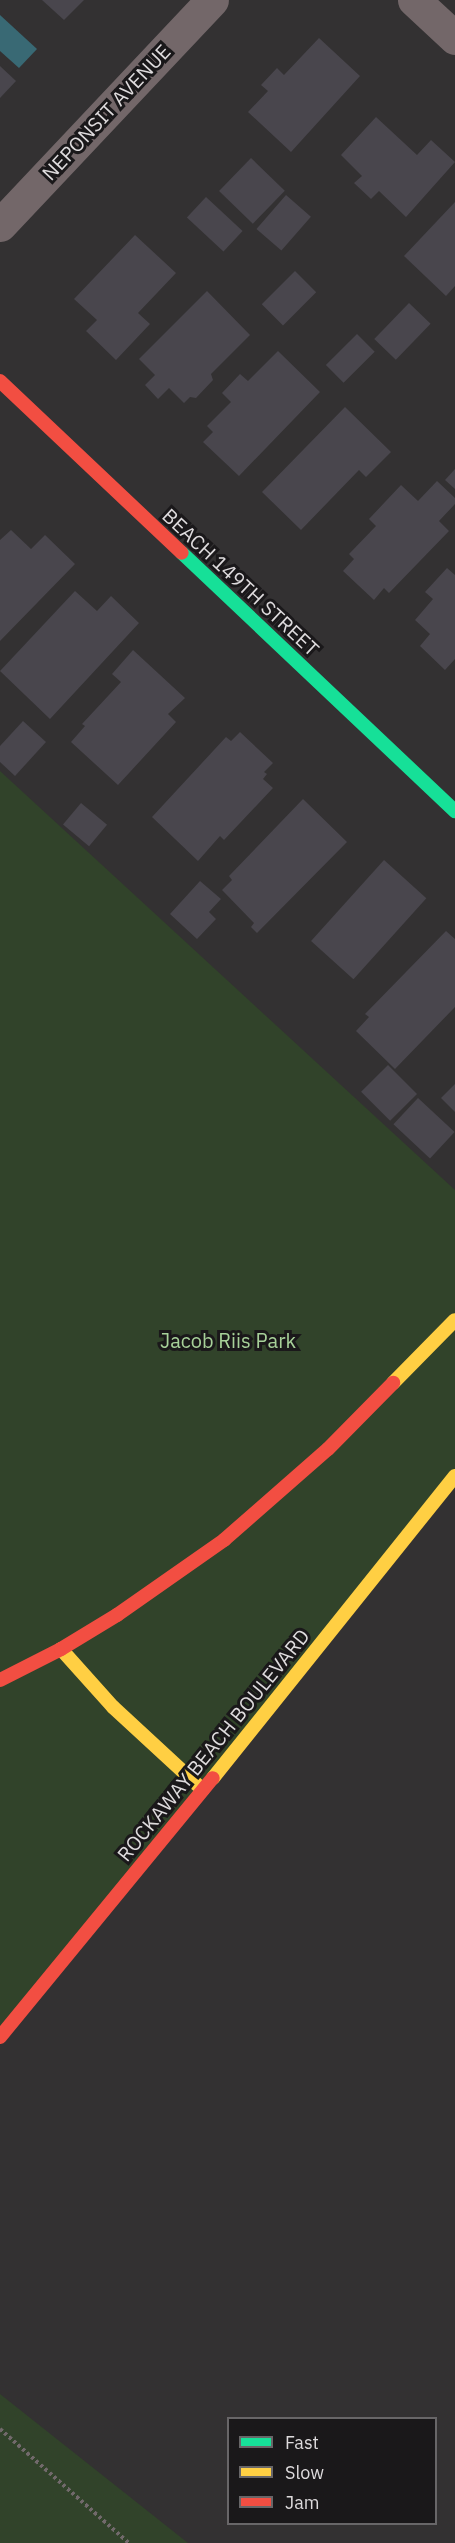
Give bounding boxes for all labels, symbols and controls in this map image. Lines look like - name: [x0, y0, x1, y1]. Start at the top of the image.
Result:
- street label: NEPONSIT AVENUE: [37, 39, 175, 185]
- street label: BEACH 149TH STREET: [158, 503, 324, 661]
- park label: Jacob Riis Park: [160, 1328, 296, 1352]
- street label: ROCKAWAY BEACH BOULEVARD: [112, 1624, 314, 1866]
- legend: [227, 2417, 437, 2525]
- text: Fast: [285, 2431, 319, 2454]
- text: Slow: [285, 2461, 324, 2484]
- text: Jam: [285, 2491, 320, 2514]

